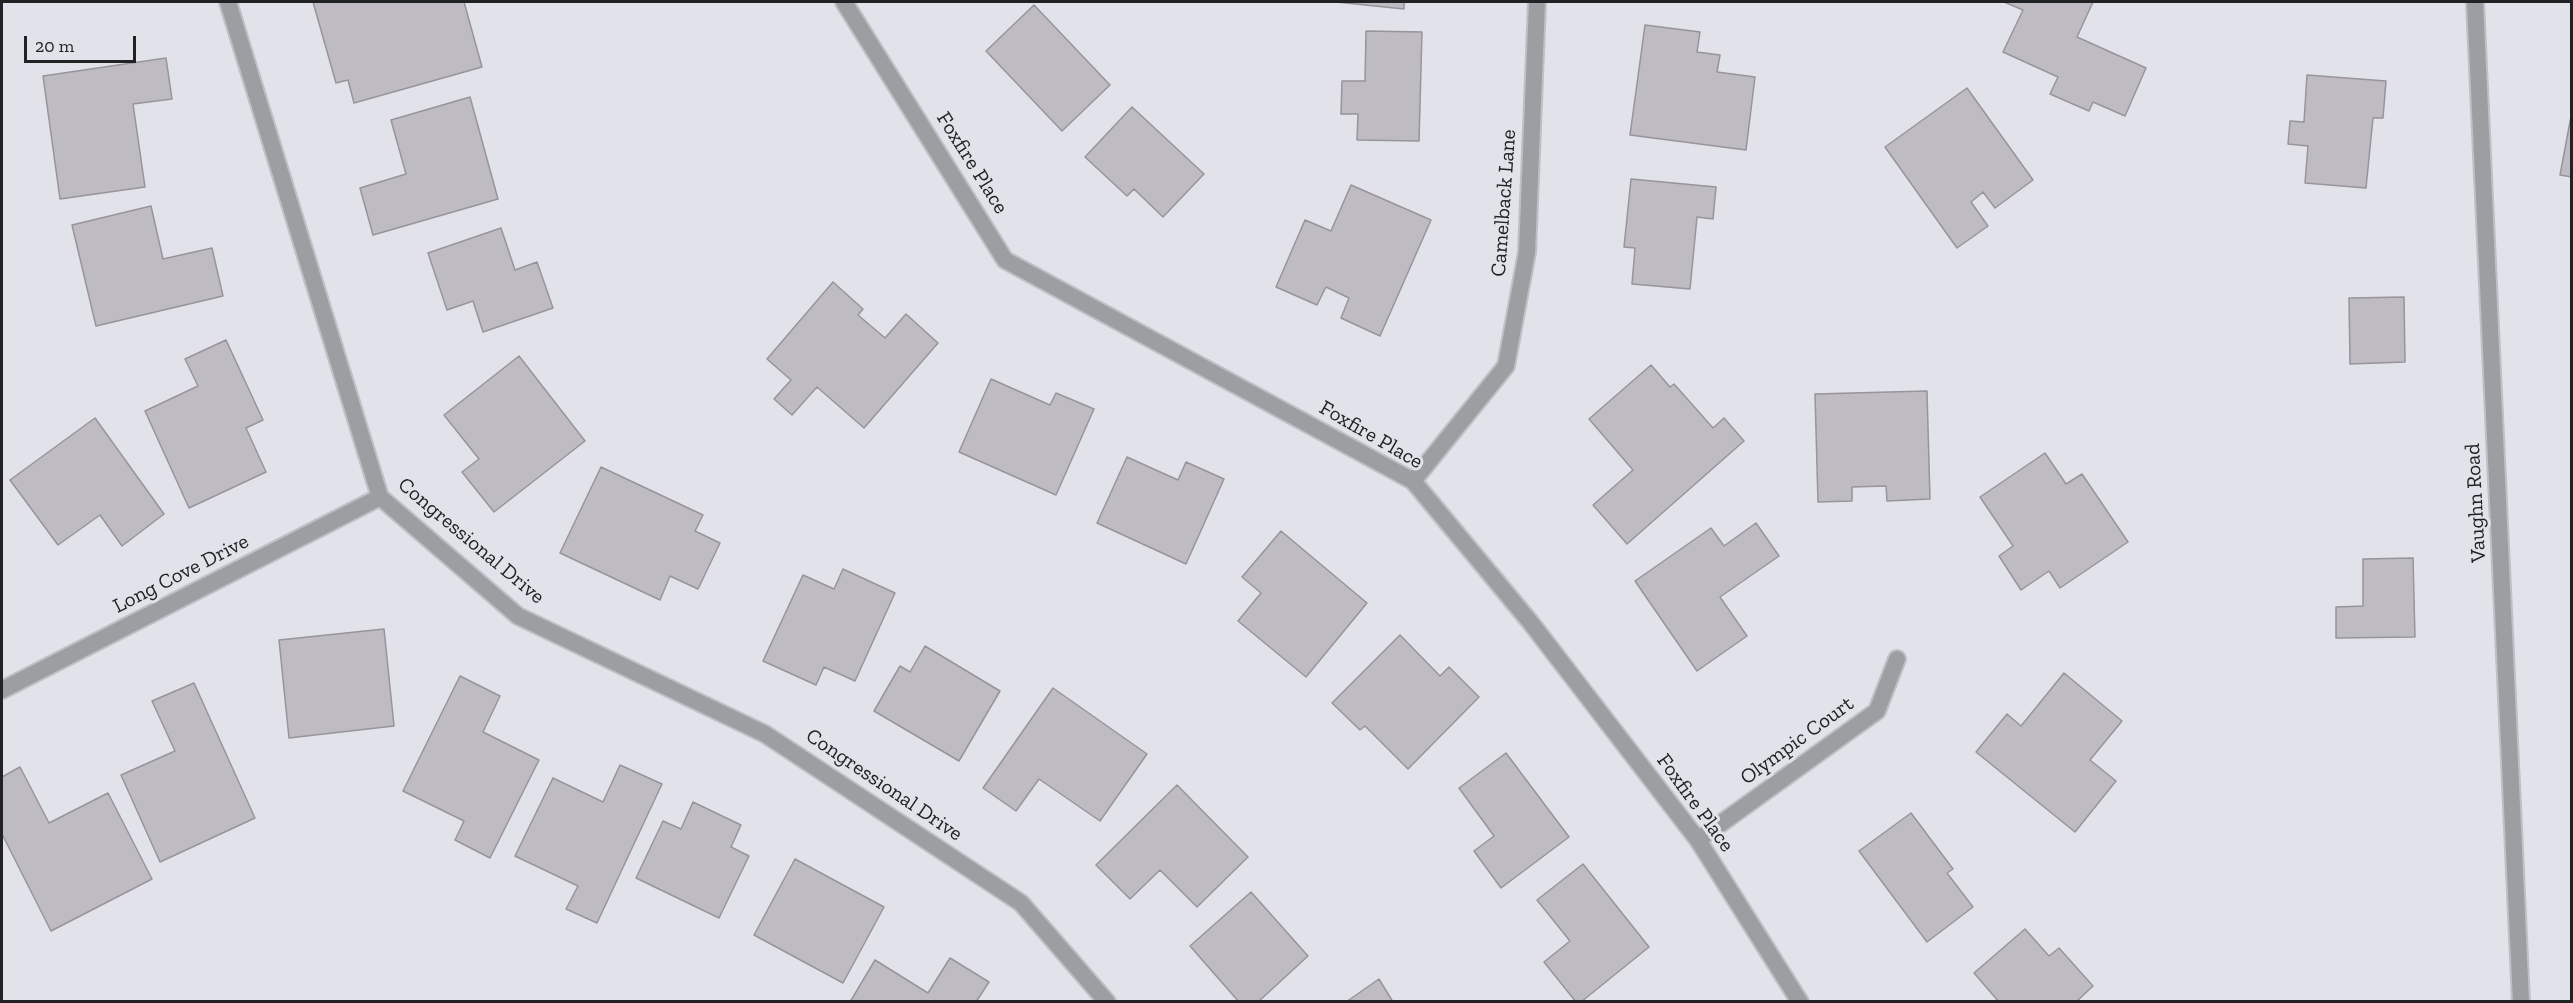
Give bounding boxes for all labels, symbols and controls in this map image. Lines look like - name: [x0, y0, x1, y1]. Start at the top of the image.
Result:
- scale bar: [27, 24, 140, 62]
- text: 20 m: [35, 35, 74, 57]
- street label: Foxfire Place: [931, 107, 1013, 219]
- street label: Camelback Lane: [1486, 129, 1522, 277]
- street label: Foxfire Place: [1315, 395, 1427, 475]
- street label: Vaughn Road: [2460, 443, 2492, 563]
- street label: Congressional Drive: [393, 472, 549, 610]
- street label: Long Cove Drive: [109, 529, 253, 619]
- street label: Olympic Court: [1735, 691, 1859, 791]
- street label: Congressional Drive: [801, 723, 967, 847]
- street label: Foxfire Place: [1651, 749, 1739, 857]

